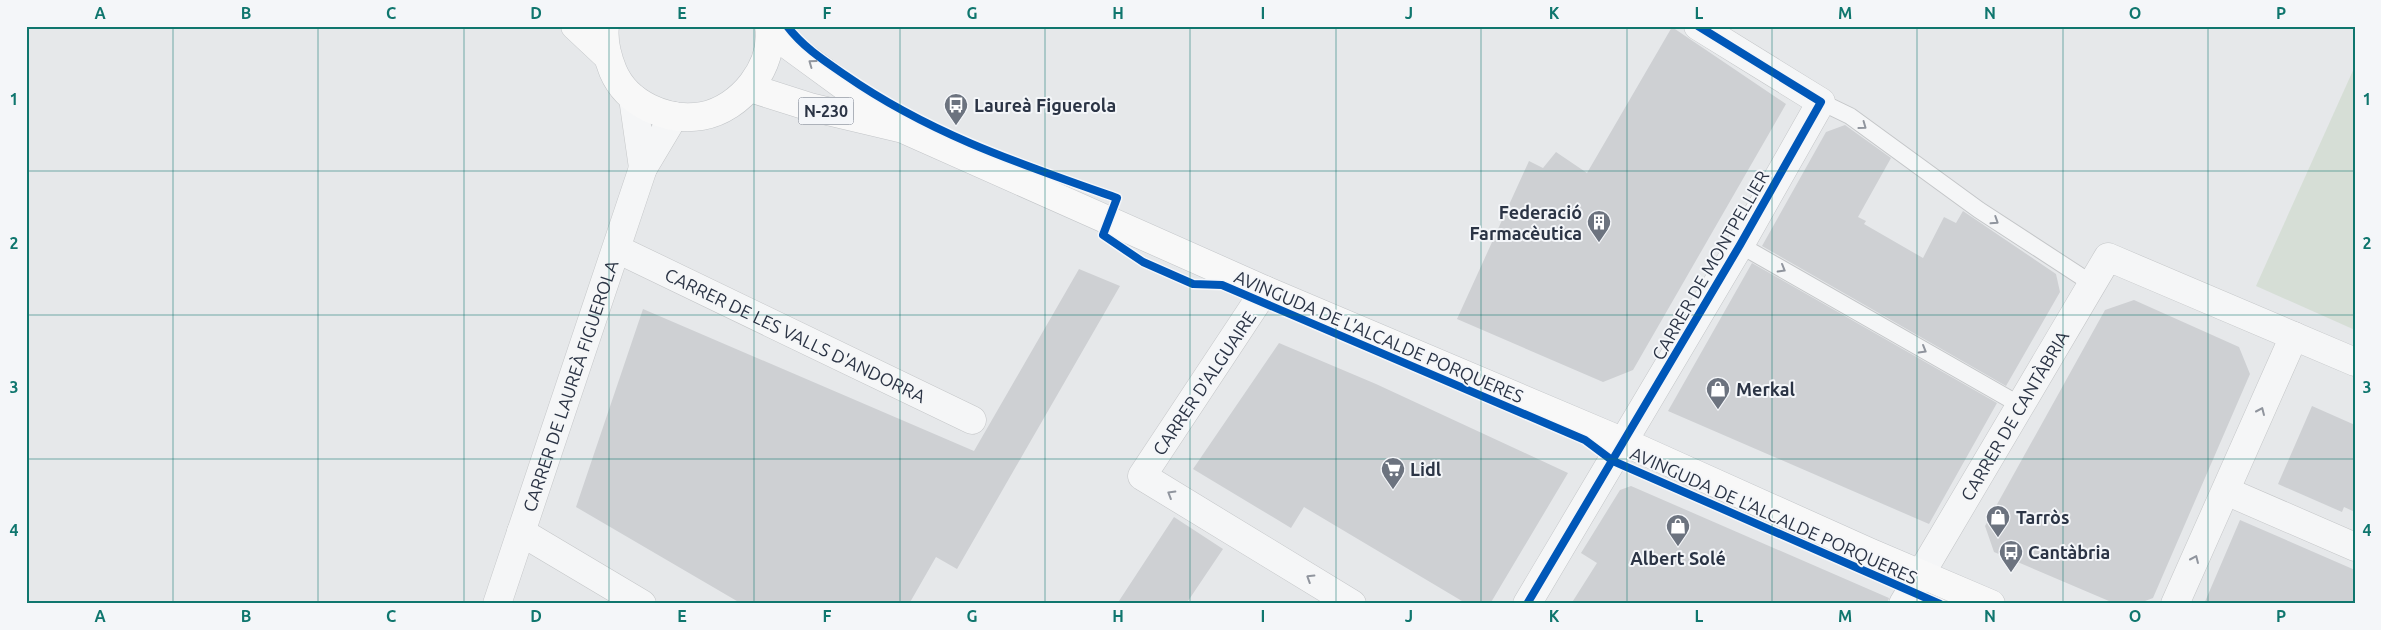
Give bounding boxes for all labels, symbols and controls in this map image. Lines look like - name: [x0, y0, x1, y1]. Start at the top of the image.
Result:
- text: A: [94, 4, 106, 22]
- text: B: [241, 4, 251, 22]
- text: C: [386, 4, 396, 22]
- text: D: [530, 4, 542, 22]
- text: E: [677, 4, 687, 22]
- text: F: [823, 4, 832, 22]
- text: G: [966, 4, 978, 22]
- text: H: [1112, 4, 1124, 22]
- text: I: [1261, 4, 1265, 22]
- text: J: [1405, 4, 1413, 22]
- text: K: [1549, 4, 1560, 22]
- text: L: [1695, 4, 1704, 22]
- text: M: [1838, 4, 1852, 22]
- text: N: [1984, 4, 1996, 22]
- text: O: [2129, 4, 2141, 22]
- text: P: [2276, 4, 2286, 22]
- one-way arrow: [809, 60, 818, 68]
- text: 1: [9, 90, 19, 108]
- text: 1: [2362, 90, 2372, 108]
- bus stop icon: Laureà Figuerola: [943, 92, 969, 126]
- place label: Laureà Figuerola: [974, 95, 1116, 115]
- road number: N-230: [798, 98, 854, 124]
- one-way arrow: [1858, 120, 1867, 129]
- street label: CARRER DE MONTPELLIER: [1647, 167, 1773, 363]
- place label: Federació Farmacèutica: [1470, 202, 1582, 243]
- building icon: Federació Farmacèutica: [1586, 209, 1612, 243]
- one-way arrow: [1990, 215, 1999, 224]
- text: 2: [9, 234, 19, 252]
- text: 2: [2362, 234, 2372, 252]
- street label: CARRER DE LAUREÀ FIGUEROLA: [519, 257, 622, 514]
- one-way arrow: [1777, 263, 1786, 273]
- street label: CARRER DE LES VALLS D'ANDORRA: [662, 264, 929, 406]
- street label: AVINGUDA DE L'ALCALDE PORQUERES: [1231, 266, 1526, 407]
- street label: CARRER D'ALGUAIRE: [1149, 307, 1259, 459]
- street label: CARRER DE CANTÀBRIA: [1957, 327, 2072, 504]
- one-way arrow: [1917, 344, 1926, 354]
- shop icon: Merkal: [1705, 376, 1731, 410]
- text: 3: [9, 378, 19, 396]
- text: 3: [2362, 378, 2372, 396]
- place label: Merkal: [1736, 379, 1796, 399]
- one-way arrow: [2255, 407, 2266, 416]
- street label: AVINGUDA DE L'ALCALDE PORQUERES: [1627, 442, 1921, 588]
- supermarket icon: Lidl: [1380, 456, 1406, 490]
- place label: Lidl: [1410, 459, 1442, 479]
- one-way arrow: [1168, 490, 1177, 500]
- shop icon: Tarròs: [1985, 504, 2011, 538]
- place label: Tarròs: [2016, 507, 2069, 527]
- shop icon: Albert Solé: [1665, 513, 1691, 547]
- text: 4: [9, 521, 19, 539]
- text: 4: [2362, 521, 2372, 539]
- bus stop icon: Cantàbria: [1998, 539, 2024, 573]
- place label: Cantàbria: [2028, 542, 2110, 562]
- place label: Albert Solé: [1630, 548, 1726, 568]
- one-way arrow: [2188, 555, 2199, 564]
- one-way arrow: [1307, 575, 1316, 585]
- text: A: [94, 607, 106, 625]
- text: B: [241, 607, 251, 625]
- text: C: [386, 607, 396, 625]
- text: D: [530, 607, 542, 625]
- text: E: [677, 607, 687, 625]
- text: F: [823, 607, 832, 625]
- text: G: [966, 607, 978, 625]
- text: H: [1112, 607, 1124, 625]
- text: I: [1261, 607, 1265, 625]
- text: J: [1405, 607, 1413, 625]
- text: K: [1549, 607, 1560, 625]
- text: L: [1695, 607, 1704, 625]
- text: M: [1838, 607, 1852, 625]
- text: N: [1984, 607, 1996, 625]
- text: O: [2129, 607, 2141, 625]
- text: P: [2276, 607, 2286, 625]

